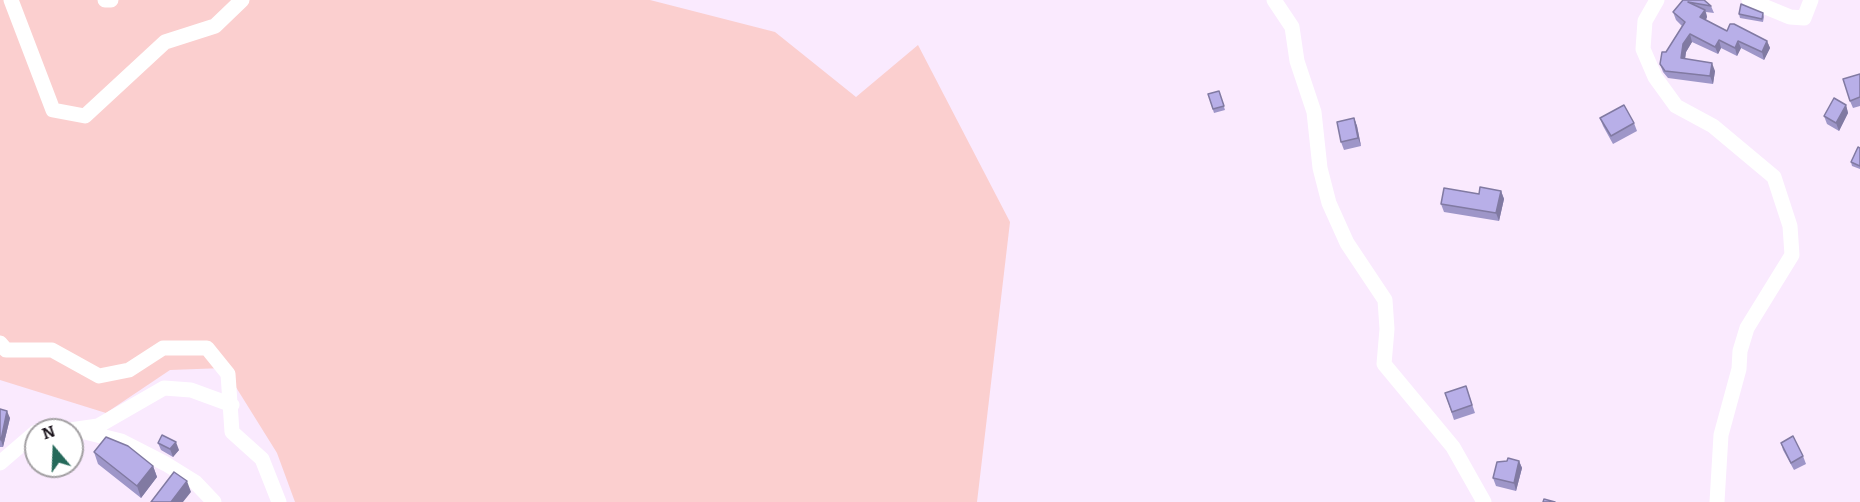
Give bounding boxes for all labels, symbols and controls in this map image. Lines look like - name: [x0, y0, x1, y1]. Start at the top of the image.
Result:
- north arrow: [24, 418, 84, 478]
- text: N: [40, 421, 58, 443]

